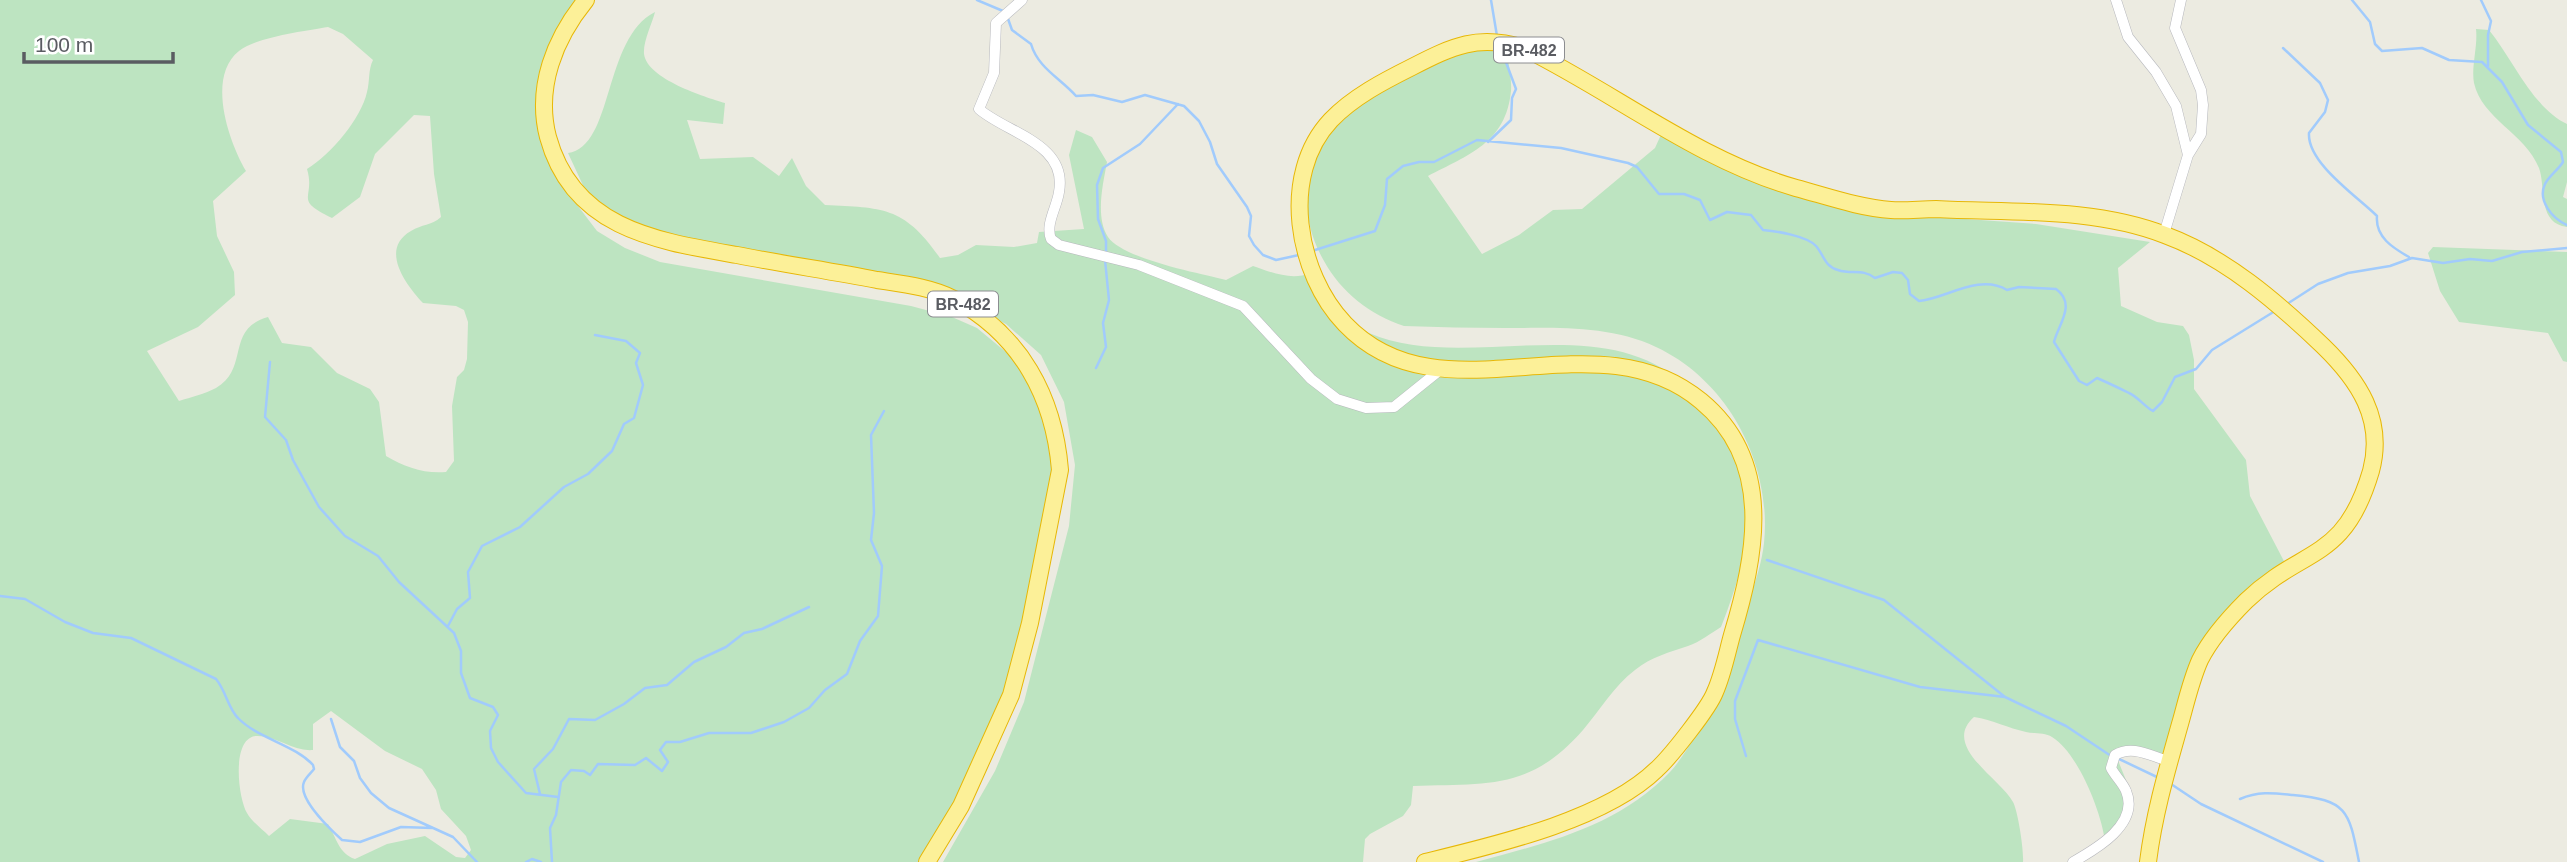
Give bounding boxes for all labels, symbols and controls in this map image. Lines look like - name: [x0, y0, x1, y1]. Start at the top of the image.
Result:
- scale bar: [24, 21, 173, 65]
- text: 100 m: [35, 33, 93, 56]
- road number: BR-482: [1494, 38, 1564, 62]
- road number: BR-482: [928, 292, 998, 316]

